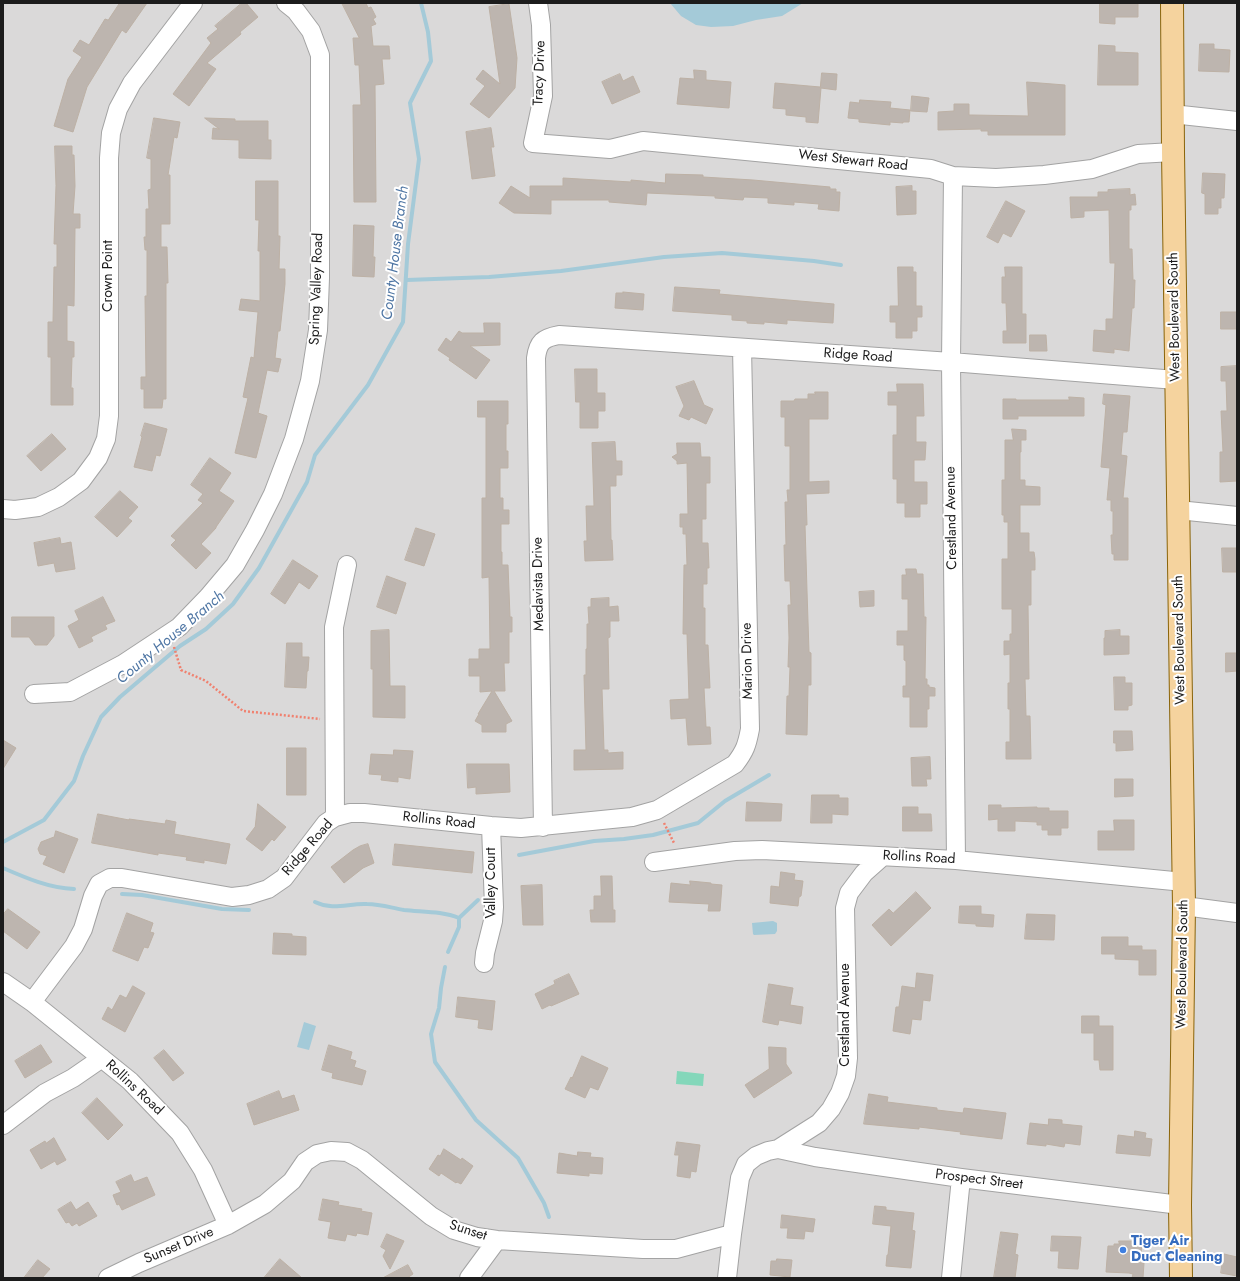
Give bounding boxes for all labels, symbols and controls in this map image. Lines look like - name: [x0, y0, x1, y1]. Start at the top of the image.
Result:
- street label: Tracy Drive: [530, 40, 550, 106]
- street label: West Stewart Road: [797, 147, 909, 175]
- water label: County House Branch: [379, 185, 413, 321]
- street label: Spring Valley Road: [307, 233, 327, 345]
- street label: Crown Point: [101, 240, 117, 312]
- street label: West Boulevard South: [1165, 252, 1185, 382]
- street label: Ridge Road: [823, 345, 893, 367]
- street label: Crestland Avenue: [943, 466, 961, 570]
- street label: Medavista Drive: [530, 537, 548, 631]
- street label: West Boulevard South: [1170, 575, 1190, 705]
- water label: County House Branch: [113, 588, 229, 688]
- street label: Marion Drive: [739, 622, 757, 700]
- street label: Rollins Road: [402, 809, 476, 833]
- street label: Ridge Road: [279, 816, 337, 880]
- street label: Valley Court: [484, 847, 500, 919]
- street label: Rollins Road: [882, 848, 956, 868]
- street label: West Boulevard South: [1173, 899, 1193, 1029]
- street label: Crestland Avenue: [838, 963, 854, 1067]
- street label: Rollins Road: [102, 1057, 166, 1119]
- street label: Prospect Street: [934, 1166, 1024, 1194]
- street label: Sunset: [447, 1217, 489, 1245]
- street label: Sunset Drive: [142, 1224, 216, 1268]
- place label: Tiger Air Duct Cleaning: [1131, 1234, 1223, 1266]
- marker: Tiger Air Duct Cleaning: [1118, 1245, 1128, 1255]

